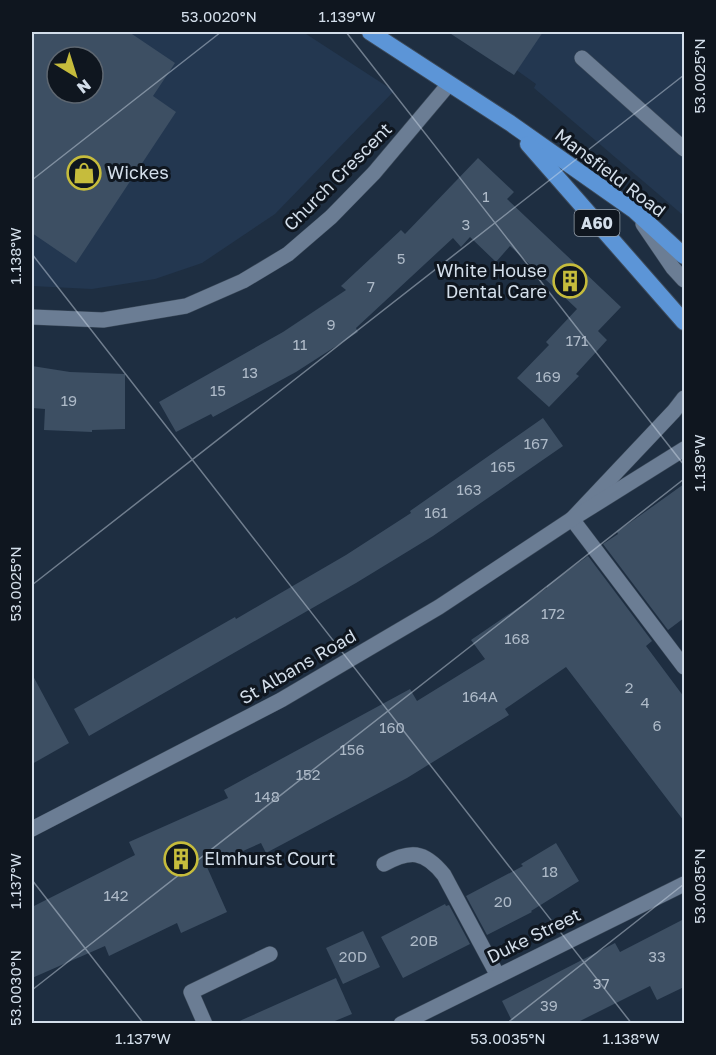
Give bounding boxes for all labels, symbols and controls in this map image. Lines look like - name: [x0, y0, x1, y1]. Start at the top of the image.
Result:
- text: 53.0020°N: [181, 7, 257, 25]
- text: 1.139°W: [318, 7, 376, 25]
- text: 53.0025°N: [690, 38, 708, 114]
- north arrow: [45, 45, 105, 105]
- text: N: [73, 75, 95, 98]
- street label: Church Crescent: [279, 118, 396, 235]
- street label: Mansfield Road: [551, 123, 670, 221]
- shop icon: Wickes: [66, 155, 102, 191]
- place label: Wickes: [107, 161, 169, 183]
- house number: 1: [482, 187, 490, 205]
- road number: A60: [574, 210, 620, 236]
- house number: 3: [462, 215, 470, 233]
- text: 1.138°W: [6, 227, 24, 285]
- house number: 5: [397, 249, 405, 267]
- place label: White House Dental Care: [436, 259, 547, 302]
- building icon: White House Dental Care: [552, 263, 588, 299]
- house number: 7: [367, 277, 375, 295]
- house number: 9: [326, 315, 336, 333]
- house number: 171: [566, 331, 588, 349]
- house number: 11: [293, 335, 307, 353]
- house number: 13: [242, 363, 258, 381]
- house number: 169: [535, 367, 561, 385]
- house number: 15: [210, 381, 226, 399]
- house number: 19: [61, 391, 77, 409]
- house number: 167: [524, 434, 548, 452]
- text: 1.139°W: [690, 434, 708, 492]
- house number: 165: [490, 457, 516, 475]
- house number: 163: [456, 480, 482, 498]
- house number: 161: [424, 503, 448, 521]
- text: 53.0025°N: [6, 546, 24, 622]
- house number: 172: [541, 604, 565, 622]
- street label: St Albans Road: [235, 624, 360, 708]
- house number: 168: [504, 629, 530, 647]
- house number: 2: [625, 678, 633, 696]
- house number: 164A: [462, 687, 498, 705]
- house number: 4: [640, 693, 650, 711]
- house number: 6: [652, 716, 662, 734]
- house number: 160: [379, 718, 405, 736]
- house number: 156: [339, 740, 365, 758]
- house number: 152: [296, 765, 320, 783]
- house number: 148: [254, 787, 280, 805]
- building icon: Elmhurst Court: [163, 841, 199, 877]
- place label: Elmhurst Court: [204, 847, 335, 869]
- text: 53.0035°N: [690, 848, 708, 924]
- text: 1.137°W: [6, 853, 24, 909]
- house number: 18: [542, 862, 558, 880]
- house number: 142: [103, 886, 129, 904]
- house number: 20: [494, 892, 512, 910]
- street label: Duke Street: [483, 903, 584, 967]
- house number: 20B: [410, 931, 438, 949]
- house number: 20D: [339, 947, 367, 965]
- house number: 33: [648, 947, 666, 965]
- text: 53.0030°N: [6, 950, 24, 1026]
- house number: 37: [593, 974, 609, 992]
- house number: 39: [540, 996, 558, 1014]
- text: 1.137°W: [115, 1029, 171, 1047]
- text: 53.0035°N: [470, 1029, 546, 1047]
- text: 1.138°W: [602, 1029, 660, 1047]

